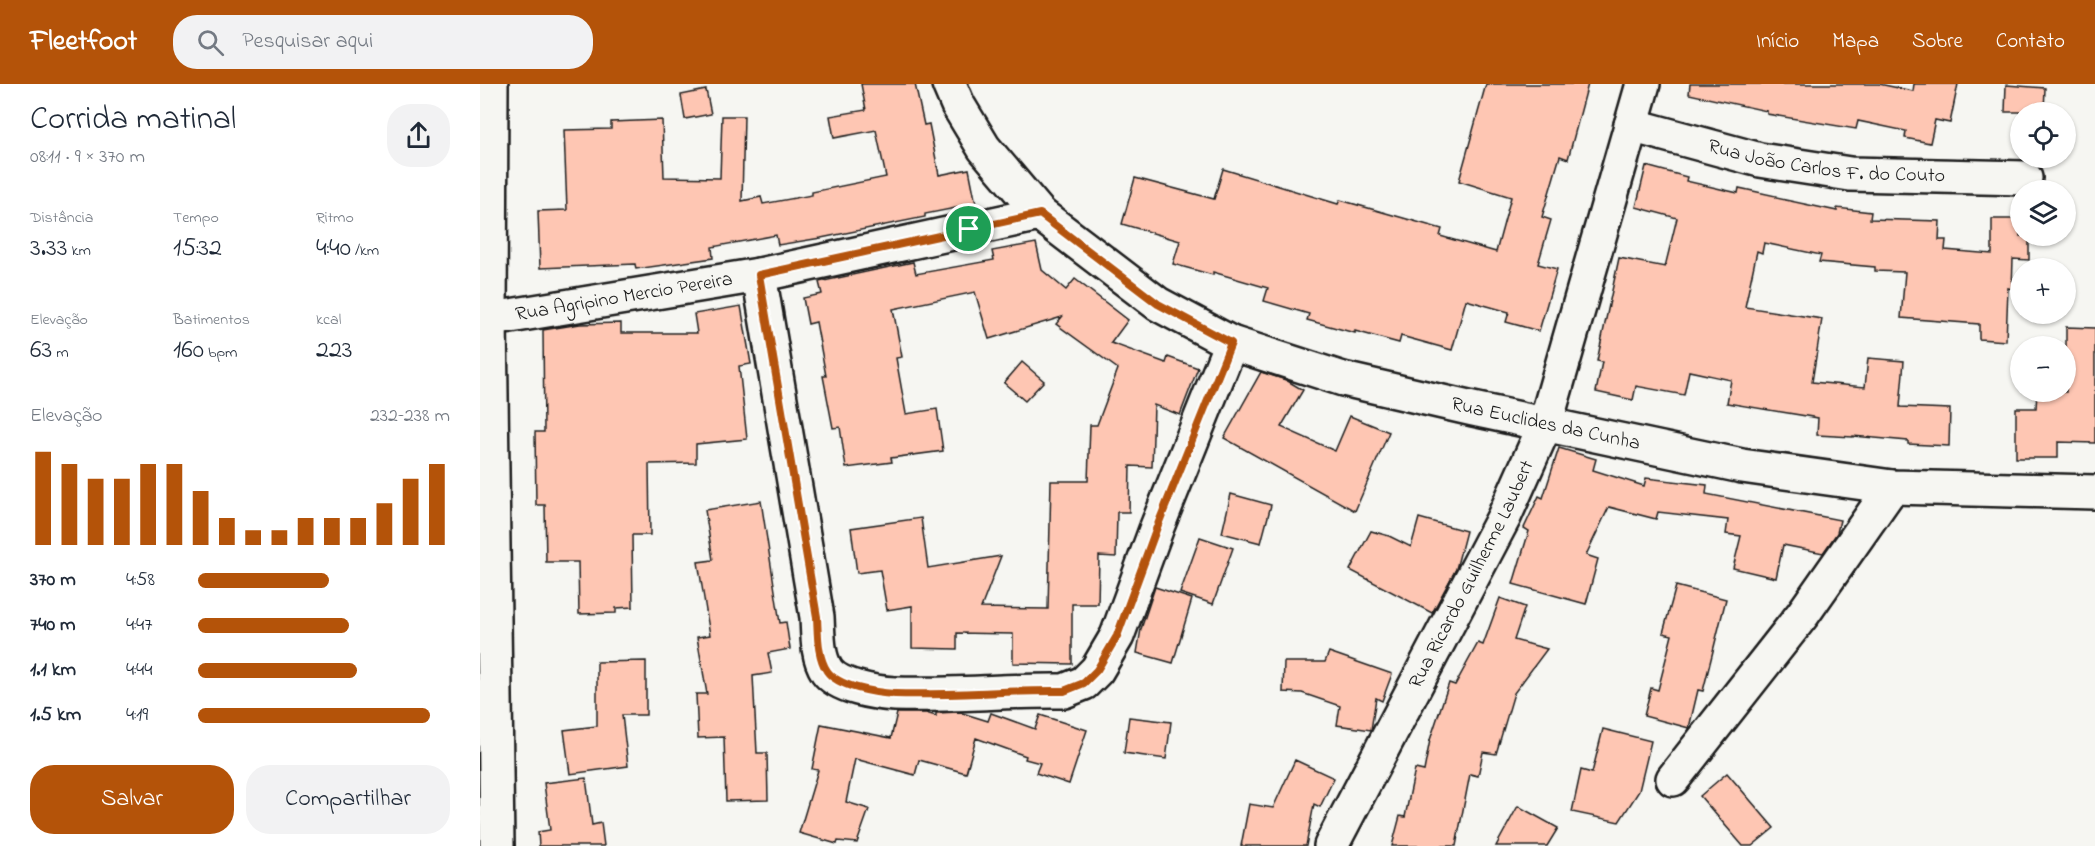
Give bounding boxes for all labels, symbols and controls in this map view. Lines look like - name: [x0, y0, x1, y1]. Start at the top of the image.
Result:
- search box: [173, 15, 593, 69]
- text: Fleetfoot: [30, 22, 137, 63]
- icon: search: [194, 26, 227, 59]
- text: Pesquisar aqui: [242, 26, 373, 58]
- text: Início: [1756, 27, 1799, 57]
- text: Mapa: [1832, 27, 1879, 57]
- text: Sobre: [1912, 27, 1963, 57]
- text: Contato: [1996, 27, 2065, 57]
- text: Corrida matinal: [30, 96, 236, 144]
- map controls: [2010, 102, 2076, 402]
- button: locate: [2010, 102, 2076, 168]
- button: share: [387, 104, 450, 167]
- street label: Rua João Carlos F. do Couto: [1705, 132, 1945, 191]
- text: 08:11 · 9 × 370 m: [30, 143, 145, 172]
- button: layers: [2010, 180, 2076, 246]
- pin: [943, 203, 994, 254]
- text: Distância: [30, 206, 93, 230]
- text: Tempo: [173, 206, 219, 230]
- text: Ritmo: [316, 206, 354, 230]
- icon: arrive: [952, 212, 985, 245]
- text: 3.33: [30, 230, 68, 268]
- text: 15:32: [173, 230, 222, 268]
- text: 4:40: [316, 230, 351, 268]
- text: km: [68, 239, 91, 263]
- text: /km: [351, 239, 379, 263]
- button: +: [2010, 258, 2076, 324]
- street label: Rua Agripino Mercio Pereira: [513, 265, 735, 329]
- text: Elevação: [30, 308, 88, 332]
- text: Batimentos: [173, 308, 250, 332]
- text: kcal: [316, 308, 341, 332]
- text: 63: [30, 332, 52, 370]
- text: 160: [173, 332, 204, 370]
- text: 223: [316, 332, 353, 370]
- button: −: [2010, 336, 2076, 402]
- text: m: [52, 341, 69, 365]
- text: bpm: [204, 341, 238, 365]
- street label: Rua Euclides da Cunha: [1448, 390, 1643, 459]
- text: Elevação: [30, 402, 102, 431]
- text: 232–238 m: [370, 402, 450, 431]
- street label: Rua Ricardo Guilherme Laubert: [1402, 455, 1542, 694]
- text: 370 m: [30, 566, 76, 595]
- text: 4:58: [126, 566, 155, 595]
- text: 740 m: [30, 611, 76, 640]
- text: 4:47: [126, 611, 152, 640]
- text: 1.1 km: [30, 656, 76, 685]
- text: 4:44: [126, 656, 152, 685]
- text: 1.5 km: [30, 701, 81, 730]
- text: 4:19: [126, 701, 148, 730]
- button: Salvar: [30, 765, 234, 834]
- button: Compartilhar: [246, 765, 450, 834]

